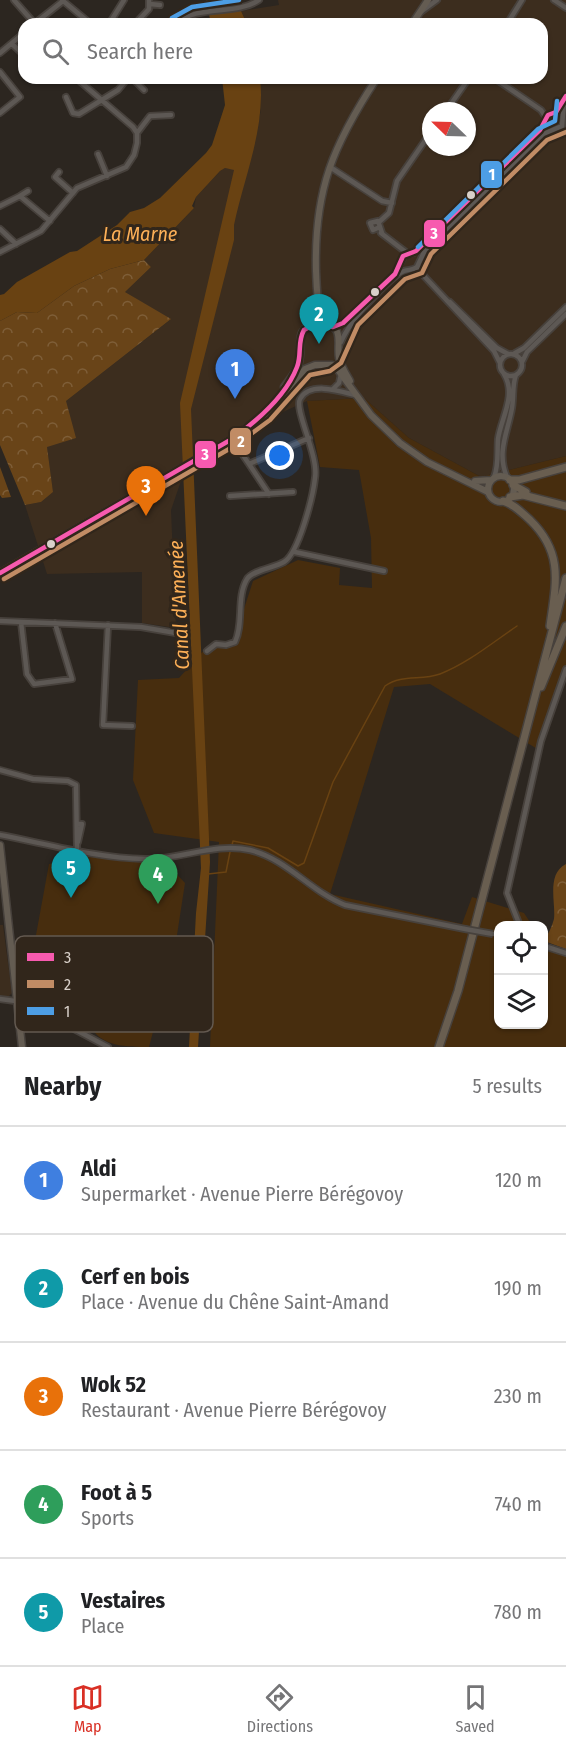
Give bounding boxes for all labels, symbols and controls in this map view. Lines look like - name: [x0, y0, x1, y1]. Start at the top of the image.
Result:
- search box: [18, 18, 548, 84]
- icon: search: [39, 35, 72, 68]
- text: Search here: [87, 38, 193, 65]
- north arrow: [422, 102, 476, 156]
- line badge: 1: [480, 160, 503, 189]
- text: 1: [489, 165, 495, 184]
- unlabelled marker: [465, 189, 477, 201]
- line badge: 3: [423, 219, 446, 248]
- water label: La Marne: [103, 222, 178, 246]
- text: 3: [429, 224, 438, 243]
- unlabelled marker: [369, 286, 381, 298]
- pin: 2: [300, 294, 338, 344]
- pin: 1: [216, 350, 254, 399]
- line badge: 2: [229, 427, 252, 456]
- text: 2: [236, 432, 245, 451]
- line badge: 3: [194, 440, 217, 469]
- your location: [265, 441, 294, 470]
- text: 3: [200, 445, 209, 464]
- pin: 3: [126, 466, 166, 516]
- unlabelled marker: [45, 538, 57, 550]
- water label: Canal d'Amenée: [164, 539, 194, 670]
- pin: 5: [52, 848, 90, 898]
- pin: 4: [138, 854, 178, 904]
- map controls: [494, 921, 548, 1029]
- button: locate: [494, 921, 548, 975]
- legend: [15, 936, 213, 1032]
- text: 3: [64, 948, 71, 967]
- text: 2: [64, 975, 71, 994]
- button: layers: [494, 975, 548, 1029]
- text: 1: [64, 1002, 70, 1021]
- text: Nearby: [24, 1071, 101, 1102]
- text: 5 results: [472, 1074, 542, 1098]
- text: Aldi: [81, 1155, 117, 1182]
- text: 1: [39, 1168, 48, 1192]
- text: 120 m: [495, 1168, 542, 1192]
- text: Supermarket · Avenue Pierre Bérégovoy: [81, 1182, 403, 1206]
- text: Cerf en bois: [81, 1263, 189, 1290]
- text: 2: [39, 1276, 48, 1300]
- text: 190 m: [494, 1276, 542, 1300]
- text: Place · Avenue du Chêne Saint-Amand: [81, 1290, 389, 1314]
- text: Wok 52: [81, 1371, 146, 1398]
- text: 3: [39, 1384, 48, 1408]
- text: 230 m: [494, 1384, 542, 1408]
- text: Restaurant · Avenue Pierre Bérégovoy: [81, 1398, 387, 1422]
- text: Foot à 5: [81, 1479, 152, 1506]
- text: 4: [38, 1492, 49, 1516]
- text: 740 m: [494, 1492, 542, 1516]
- text: Sports: [81, 1506, 134, 1530]
- text: Vestaires: [81, 1587, 165, 1614]
- text: 5: [39, 1600, 48, 1624]
- text: 780 m: [494, 1600, 542, 1624]
- text: Place: [81, 1614, 124, 1638]
- tab: Map: [71, 1681, 104, 1736]
- tab: Directions: [247, 1681, 313, 1736]
- tab: Saved: [456, 1681, 495, 1736]

